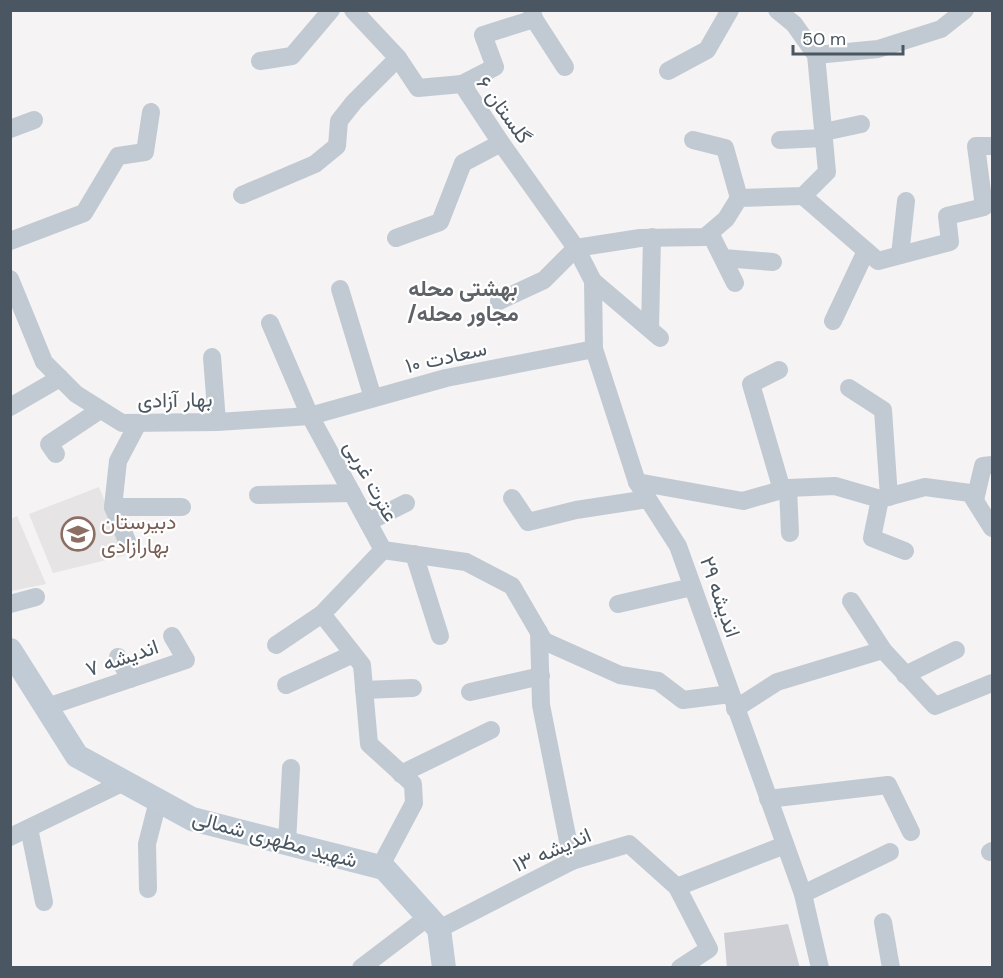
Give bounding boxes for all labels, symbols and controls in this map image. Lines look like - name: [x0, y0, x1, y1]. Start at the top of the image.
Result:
- scale bar: [793, 18, 902, 56]
- text: 50 m: [802, 27, 846, 51]
- street label: گلستان ۶: [470, 71, 538, 149]
- district label: بهشتی محله /مجاور محله: [407, 274, 519, 328]
- street label: سعادت ۱۰: [402, 334, 490, 380]
- street label: بهار آزادی: [137, 385, 213, 415]
- street label: عترت غربی: [337, 435, 405, 527]
- place label: دبیرستان بهارازادی: [101, 508, 176, 560]
- school or university icon: دبیرستان بهارازادی: [60, 516, 96, 552]
- street label: اندیشه ۲۹: [693, 553, 747, 641]
- street label: اندیشه ۷: [82, 633, 162, 683]
- street label: شهید مطهری شمالی: [190, 804, 360, 874]
- street label: اندیشه ۱۳: [508, 821, 596, 879]

